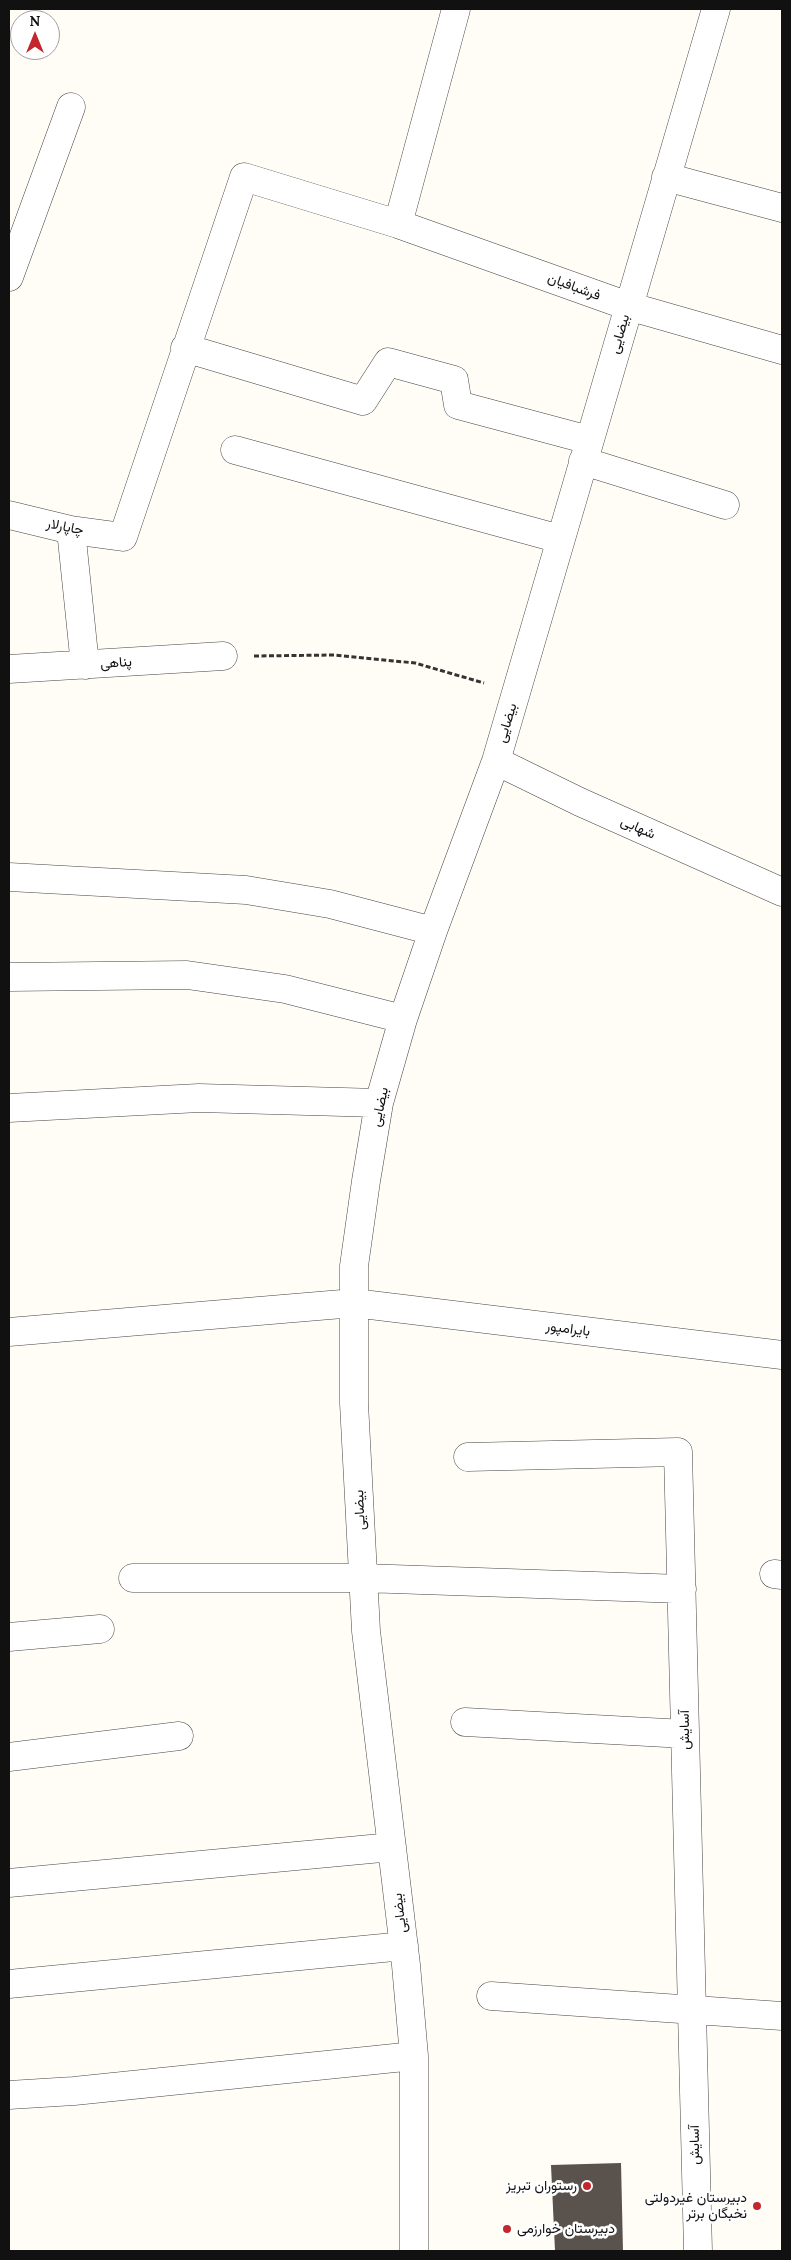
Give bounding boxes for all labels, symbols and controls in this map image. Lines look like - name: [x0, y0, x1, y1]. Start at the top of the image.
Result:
- north arrow: [10, 10, 60, 60]
- text: N: [30, 12, 40, 30]
- street label: فرشبافیان: [545, 270, 603, 304]
- street label: بیضایی: [606, 312, 634, 356]
- street label: چاپارلار: [45, 515, 85, 539]
- street label: پناهی: [100, 654, 132, 672]
- street label: بیضایی: [493, 701, 521, 745]
- street label: شهابی: [618, 813, 658, 843]
- street label: بیضایی: [368, 1086, 392, 1128]
- street label: بایرامپور: [545, 1318, 591, 1340]
- street label: بیضایی: [351, 1489, 369, 1531]
- street label: آسایش: [676, 1710, 694, 1750]
- street label: بیضایی: [389, 1892, 411, 1934]
- street label: آسایش: [686, 2125, 704, 2165]
- place label: رستوران تبریز: [506, 2178, 577, 2194]
- marker: رستوران تبریز: [581, 2180, 593, 2192]
- place label: دبیرستان غیردولتی نخبگان برتر: [645, 2190, 747, 2222]
- marker: دبیرستان غیردولتی نخبگان برتر: [751, 2200, 763, 2212]
- place label: دبیرستان خوارزمی: [517, 2221, 615, 2237]
- marker: دبیرستان خوارزمی: [501, 2223, 513, 2235]

